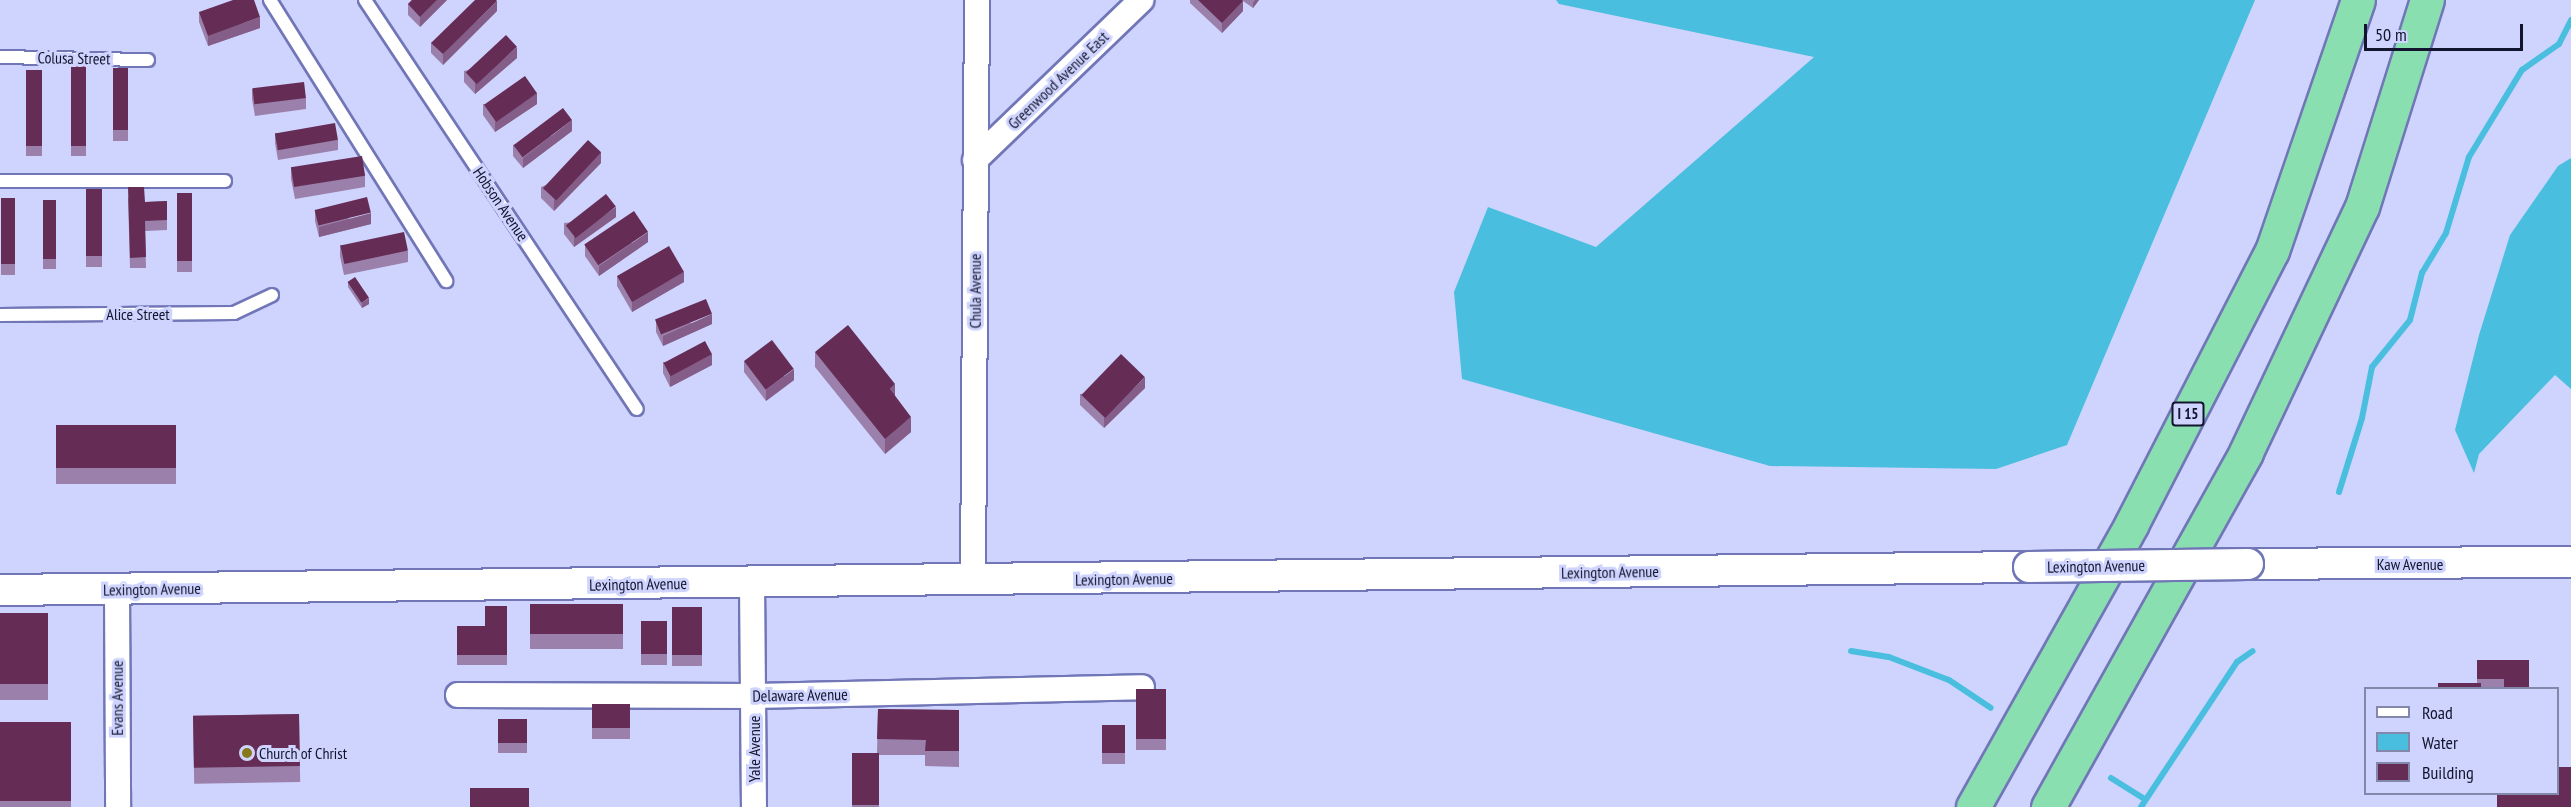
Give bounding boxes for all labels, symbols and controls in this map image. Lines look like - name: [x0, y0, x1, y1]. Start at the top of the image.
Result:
- scale bar: [2367, 12, 2526, 50]
- text: 50 m: [2375, 23, 2407, 46]
- street label: Greenwood Avenue East: [1004, 27, 1112, 133]
- street label: Colusa Street: [37, 48, 111, 68]
- street label: Hobson Avenue: [469, 163, 533, 245]
- street label: Chula Avenue: [965, 253, 985, 329]
- street label: Alice Street: [106, 304, 170, 324]
- road number: I 15: [2172, 402, 2204, 426]
- street label: Kaw Avenue: [2376, 554, 2444, 574]
- street label: Lexington Avenue: [2047, 556, 2145, 576]
- street label: Lexington Avenue: [1561, 562, 1659, 582]
- street label: Lexington Avenue: [1075, 569, 1173, 589]
- street label: Lexington Avenue: [589, 574, 687, 594]
- street label: Lexington Avenue: [103, 579, 201, 599]
- street label: Evans Avenue: [107, 660, 127, 736]
- street label: Delaware Avenue: [752, 685, 848, 705]
- legend: [2364, 687, 2559, 795]
- text: Road: [2422, 701, 2453, 724]
- street label: Yale Avenue: [744, 716, 764, 782]
- text: Water: [2422, 731, 2458, 754]
- place label: Church of Christ: [259, 743, 347, 763]
- marker: Church of Christ: [240, 746, 254, 760]
- text: Building: [2422, 761, 2474, 784]

